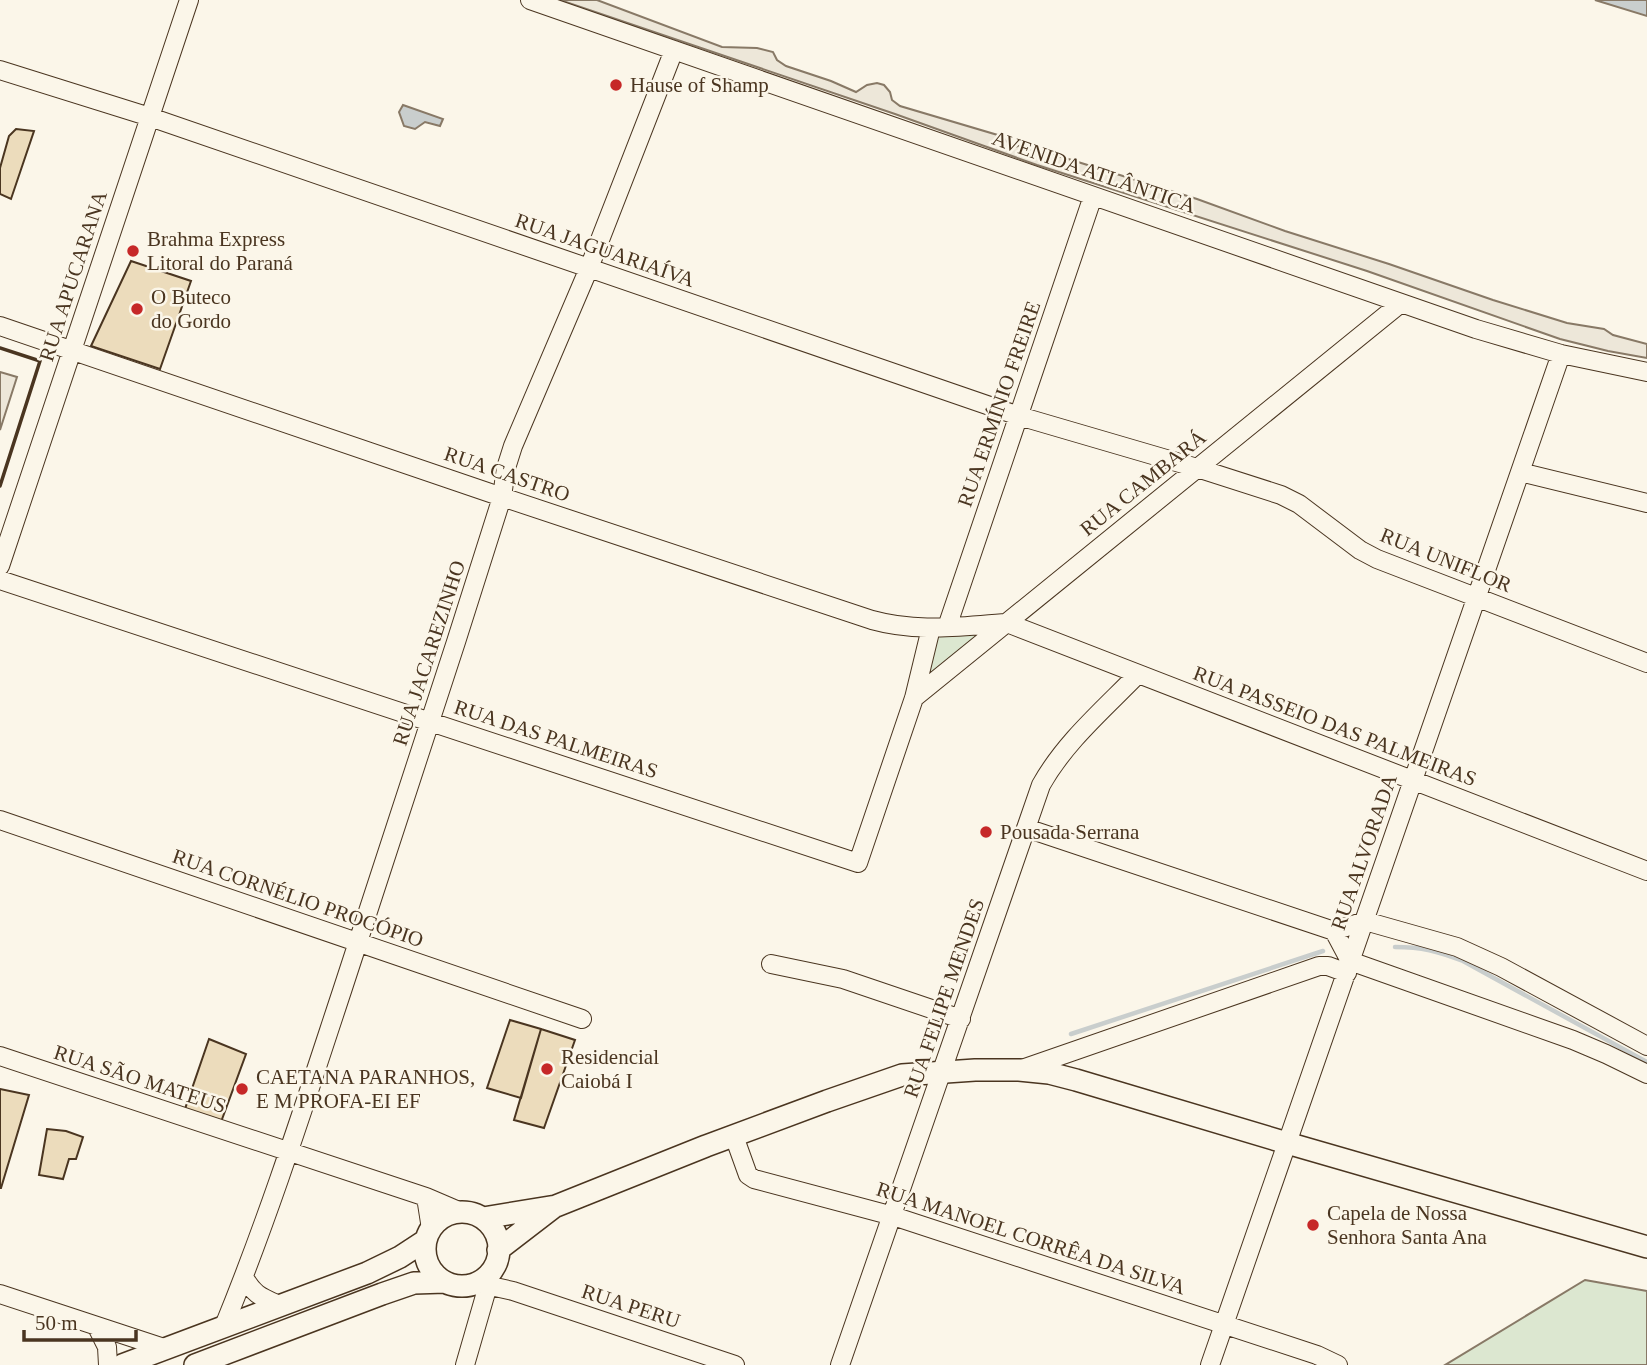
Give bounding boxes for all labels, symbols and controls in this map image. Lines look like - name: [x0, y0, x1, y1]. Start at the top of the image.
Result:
- place label: Hause of Shamp: [630, 73, 769, 97]
- marker: Hause of Shamp: [608, 77, 624, 93]
- street label: AVENIDA ATLÂNTICA: [989, 126, 1200, 218]
- street label: RUA APUCARANA: [34, 187, 112, 364]
- street label: RUA JAGUARIAÍVA: [512, 208, 699, 292]
- place label: Brahma Express Litoral do Paraná: [147, 227, 293, 275]
- marker: Brahma Express Litoral do Paraná: [125, 243, 141, 259]
- place label: O Buteco do Gordo: [151, 285, 231, 333]
- street label: RUA ERMÍNIO FREIRE: [953, 298, 1045, 510]
- marker: O Buteco do Gordo: [129, 301, 145, 317]
- street label: RUA CAMBARÁ: [1075, 424, 1211, 541]
- street label: RUA CASTRO: [441, 441, 573, 507]
- street label: RUA UNIFLOR: [1377, 523, 1515, 597]
- street label: RUA JACAREZINHO: [388, 557, 470, 749]
- street label: RUA PASSEIO DAS PALMEIRAS: [1190, 661, 1480, 791]
- street label: RUA DAS PALMEIRAS: [451, 695, 661, 783]
- street label: RUA ALVORADA: [1326, 770, 1402, 933]
- place label: Pousada Serrana: [1000, 820, 1140, 844]
- marker: Pousada Serrana: [978, 824, 994, 840]
- street label: RUA CORNÉLIO PROCÓPIO: [169, 844, 427, 952]
- street label: RUA FELIPE MENDES: [899, 895, 989, 1101]
- street label: RUA SÃO MATEUS: [51, 1040, 229, 1118]
- place label: Residencial Caiobá I: [561, 1045, 659, 1093]
- marker: Residencial Caiobá I: [539, 1061, 555, 1077]
- place label: CAETANA PARANHOS, E M PROFA-EI EF: [256, 1065, 475, 1113]
- marker: CAETANA PARANHOS, E M PROFA-EI EF: [234, 1081, 250, 1097]
- street label: RUA MANOEL CORRÊA DA SILVA: [873, 1177, 1189, 1300]
- place label: Capela de Nossa Senhora Santa Ana: [1327, 1201, 1487, 1249]
- marker: Capela de Nossa Senhora Santa Ana: [1305, 1217, 1321, 1233]
- street label: RUA PERU: [579, 1279, 683, 1333]
- scale bar: [24, 1298, 136, 1342]
- text: 50 m: [35, 1311, 78, 1335]

